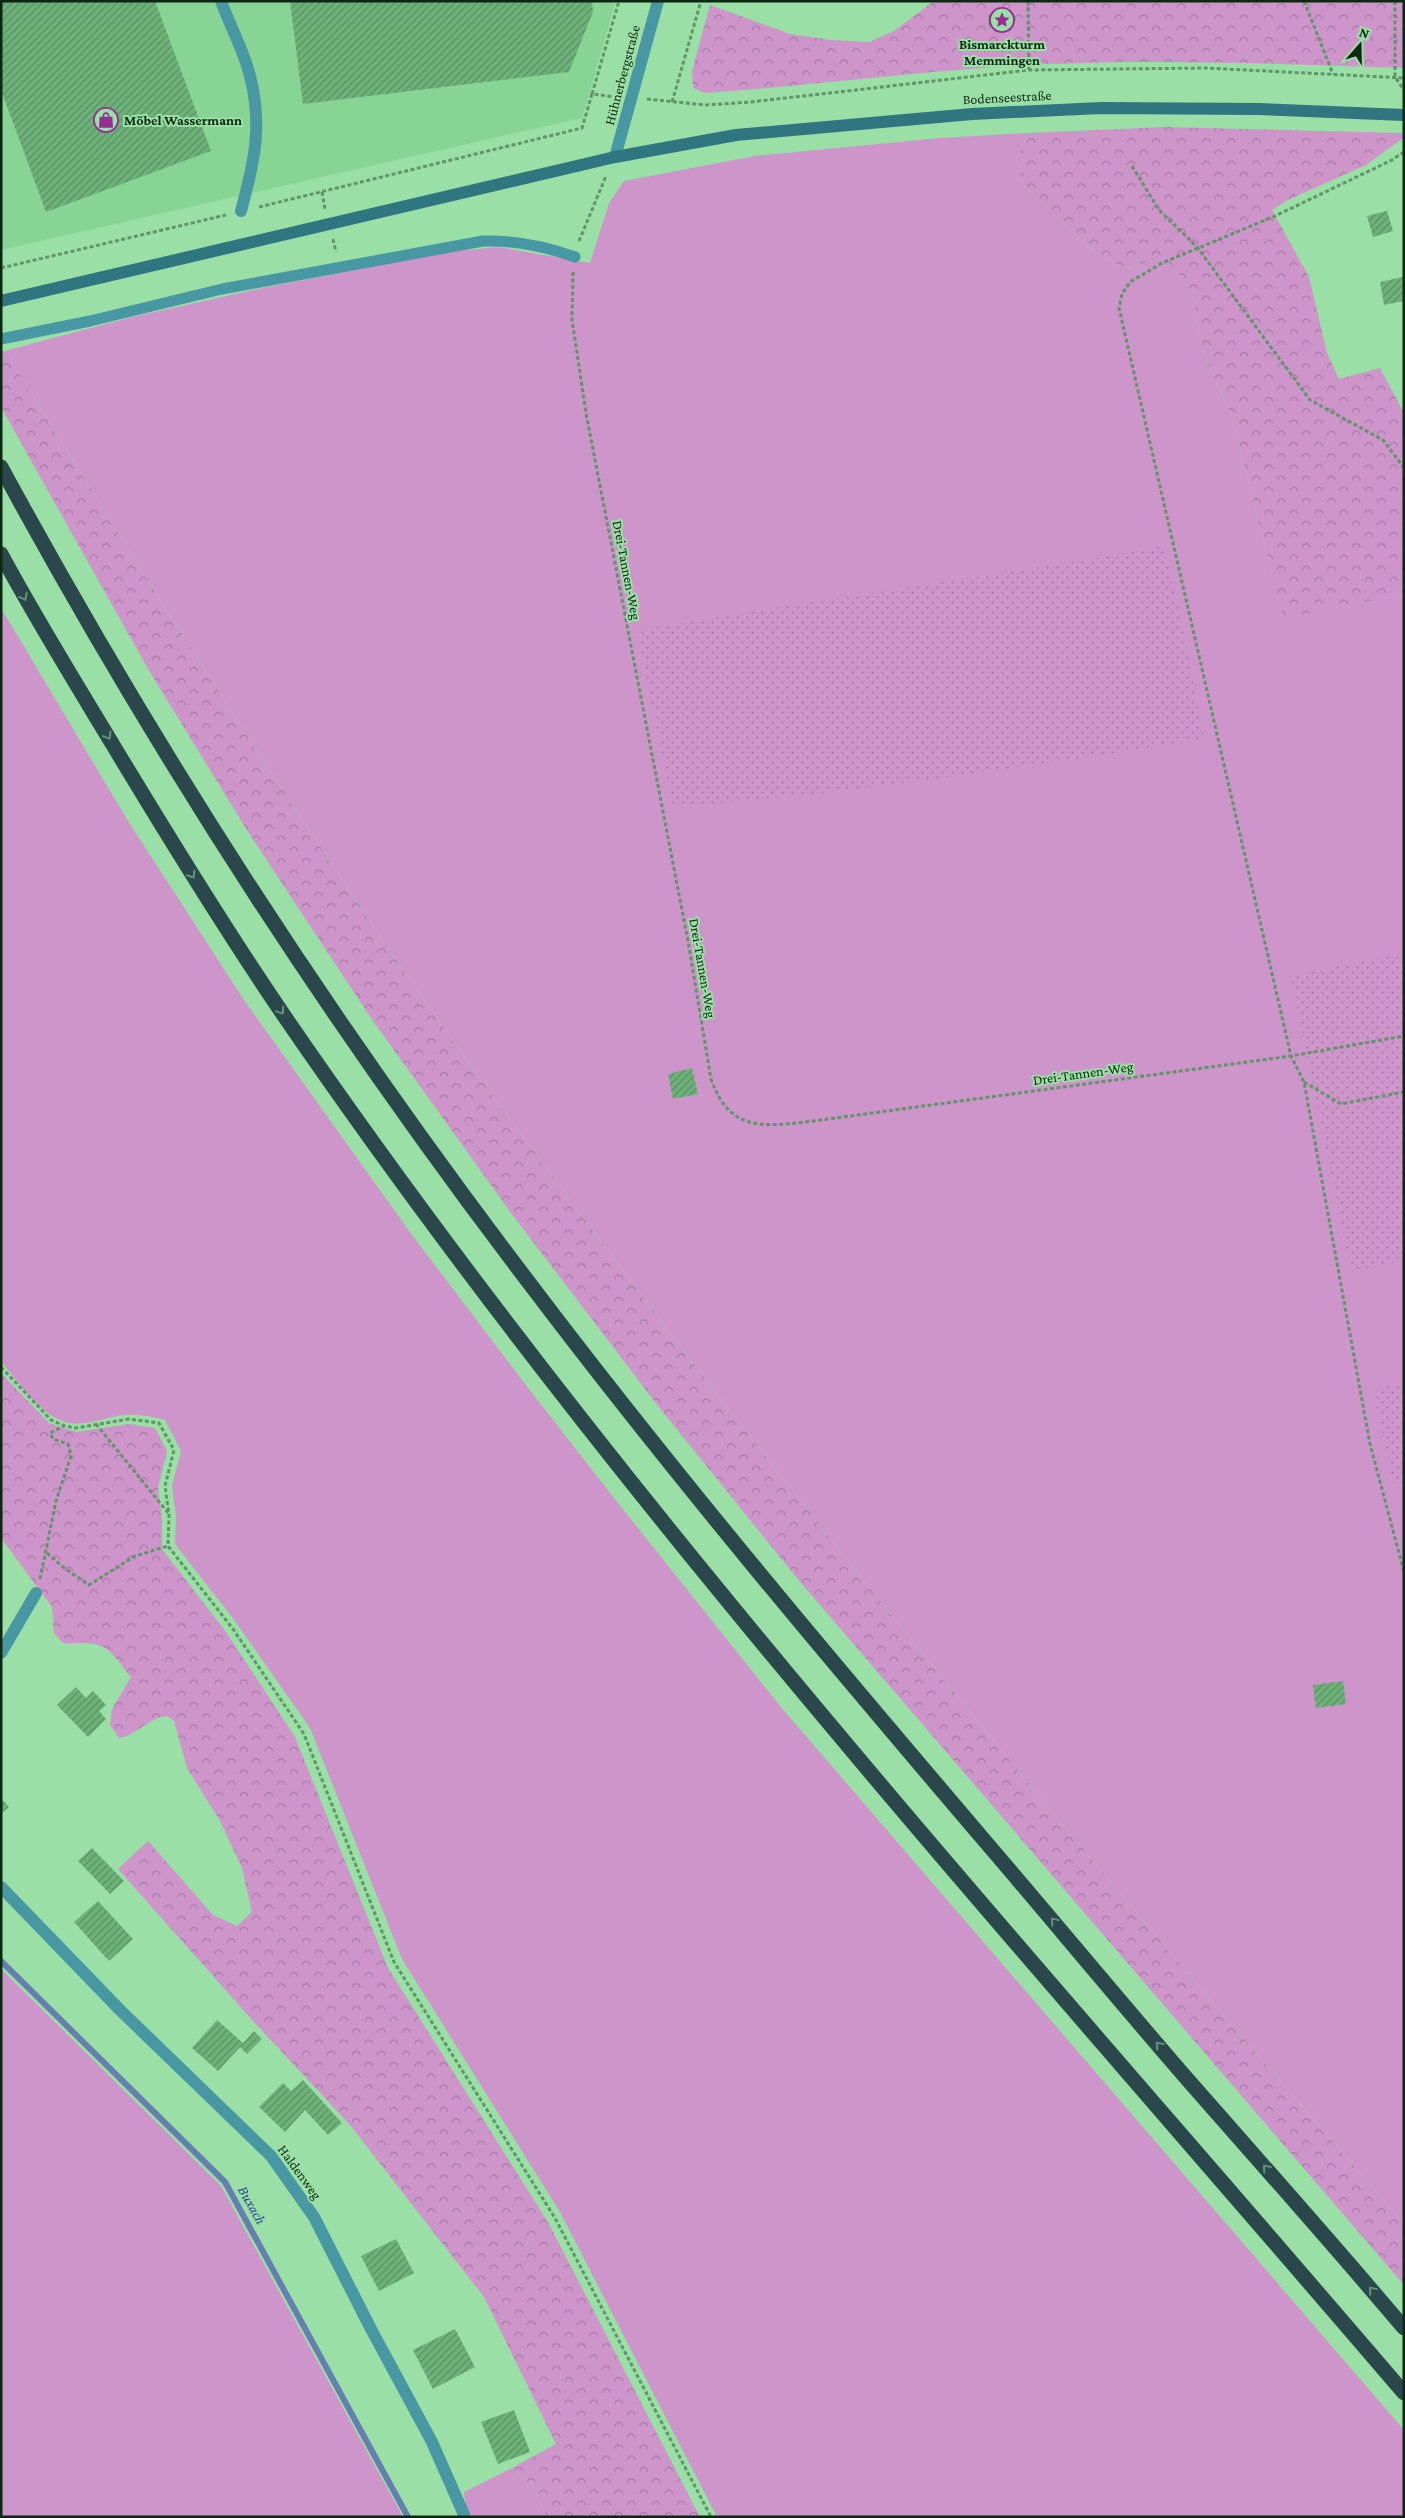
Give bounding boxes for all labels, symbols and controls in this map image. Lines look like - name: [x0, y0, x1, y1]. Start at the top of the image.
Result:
- place icon: Bismarckturm Memmingen: [989, 7, 1015, 33]
- north arrow: [1335, 20, 1385, 70]
- street label: Hühnerbergstraße: [601, 23, 643, 127]
- text: N: [1357, 24, 1372, 42]
- place label: Bismarckturm Memmingen: [959, 36, 1045, 68]
- street label: Bodenseestraße: [962, 87, 1052, 107]
- shop icon: Möbel Wassermann: [93, 107, 119, 133]
- place label: Möbel Wassermann: [124, 112, 242, 128]
- street label: Drei-Tannen-Weg: [610, 519, 645, 621]
- one-way arrow: [18, 591, 28, 600]
- one-way arrow: [101, 731, 111, 740]
- one-way arrow: [186, 870, 196, 879]
- street label: Drei-Tannen-Weg: [686, 917, 720, 1019]
- one-way arrow: [275, 1005, 284, 1015]
- street label: Drei-Tannen-Weg: [1032, 1058, 1134, 1088]
- one-way arrow: [1050, 1918, 1059, 1927]
- one-way arrow: [1156, 2042, 1165, 2051]
- street label: Haldenweg: [275, 2142, 325, 2203]
- one-way arrow: [1263, 2164, 1272, 2173]
- water label: Buxach: [235, 2183, 269, 2227]
- one-way arrow: [1369, 2287, 1378, 2296]

